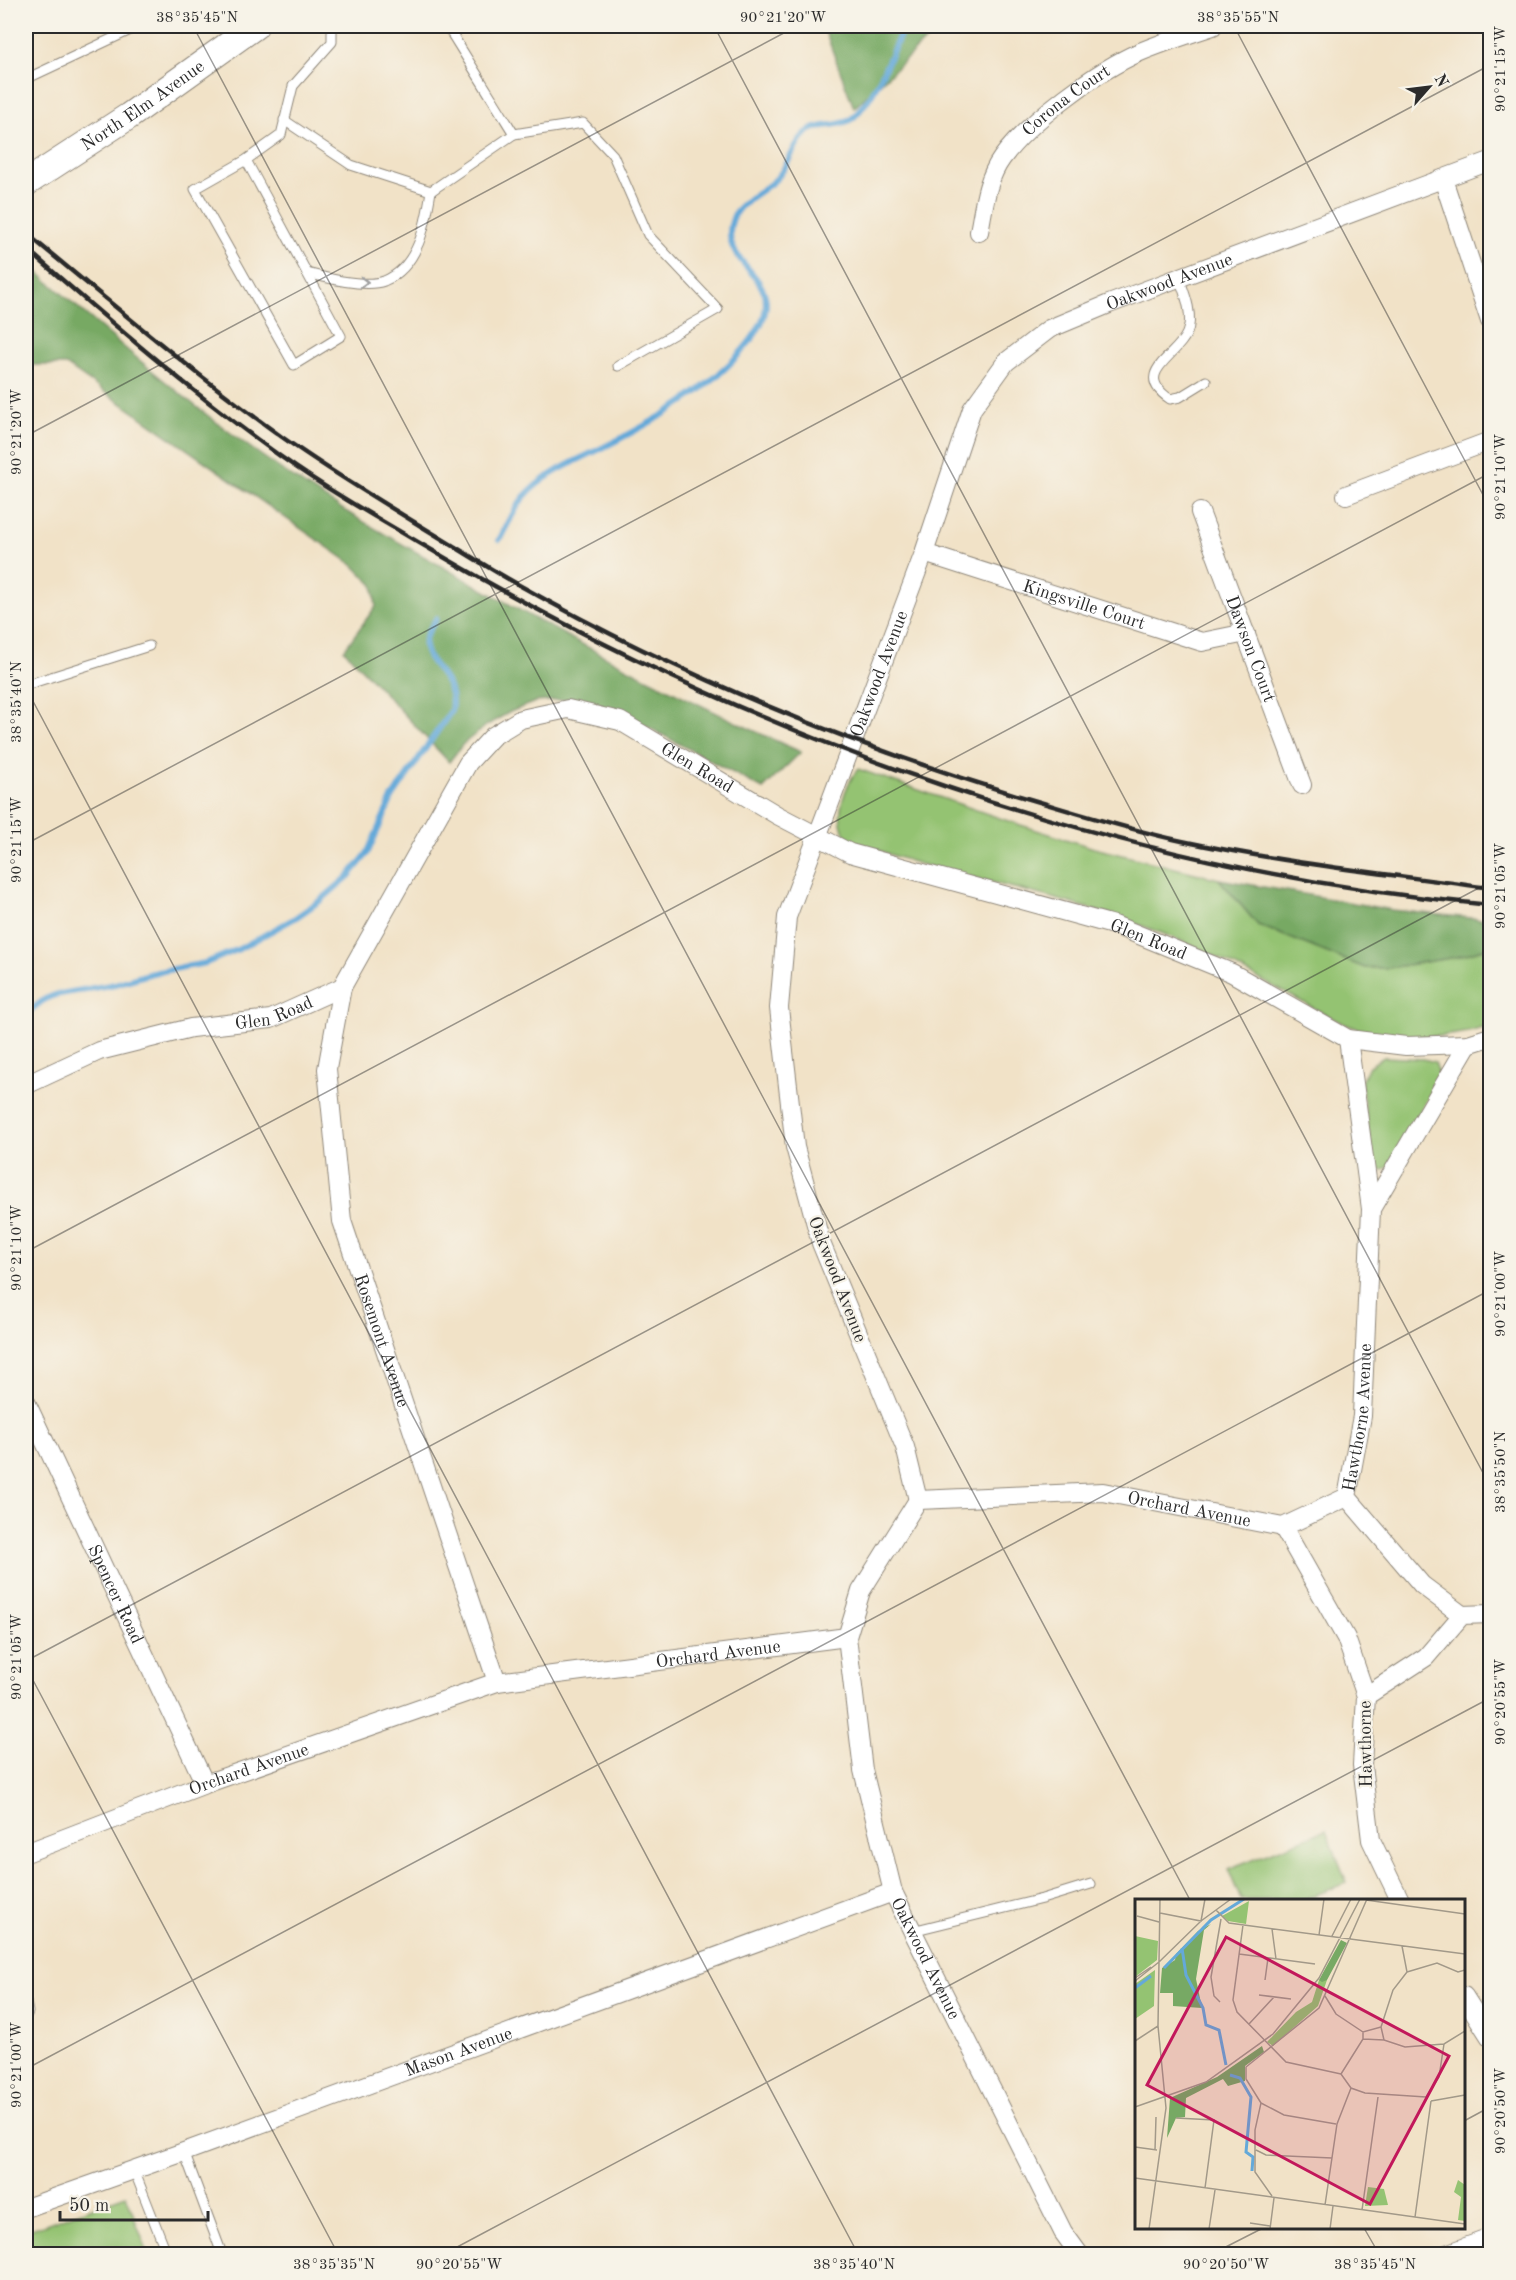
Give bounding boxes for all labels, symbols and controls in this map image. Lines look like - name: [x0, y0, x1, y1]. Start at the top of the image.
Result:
- text: 38°35'45"N: [156, 11, 238, 26]
- text: 90°21'20"W: [740, 11, 826, 26]
- text: 38°35'55"N: [1197, 11, 1279, 26]
- text: 90°21'15"W: [1494, 26, 1509, 112]
- street label: North Elm Avenue: [78, 57, 208, 155]
- north arrow: [1399, 57, 1459, 117]
- street label: Corona Court: [1019, 62, 1114, 140]
- text: N: [1431, 72, 1451, 91]
- street label: Oakwood Avenue: [1104, 251, 1235, 314]
- one-way arrow: [360, 276, 369, 288]
- text: 90°21'20"W: [10, 389, 25, 475]
- text: 90°21'10"W: [1494, 434, 1509, 520]
- street label: Kingsville Court: [1020, 577, 1147, 633]
- street label: Dawson Court: [1222, 593, 1278, 705]
- street label: Oakwood Avenue: [848, 608, 911, 740]
- text: 38°35'40"N: [10, 661, 25, 743]
- street label: Glen Road: [658, 740, 736, 797]
- text: 90°21'15"W: [10, 797, 25, 883]
- text: 90°21'05"W: [1494, 843, 1509, 929]
- street label: Glen Road: [1107, 916, 1189, 964]
- street label: Glen Road: [234, 993, 316, 1033]
- text: 90°21'10"W: [10, 1205, 25, 1291]
- street label: Oakwood Avenue: [805, 1214, 869, 1345]
- text: 90°21'00"W: [1494, 1251, 1509, 1337]
- street label: Rosemont Avenue: [350, 1272, 412, 1410]
- street label: Hawthorne Avenue: [1340, 1343, 1375, 1493]
- text: 38°35'50"N: [1494, 1431, 1509, 1513]
- street label: Orchard Avenue: [1126, 1489, 1252, 1531]
- street label: Spencer Road: [84, 1542, 146, 1647]
- text: 90°21'05"W: [10, 1614, 25, 1700]
- street label: Orchard Avenue: [655, 1638, 782, 1672]
- text: 90°20'55"W: [1494, 1659, 1509, 1745]
- street label: Hawthorne: [1356, 1700, 1376, 1788]
- street label: Orchard Avenue: [187, 1741, 311, 1799]
- street label: Oakwood Avenue: [887, 1895, 963, 2022]
- inset map: [1135, 1899, 1465, 2229]
- text: 90°21'00"W: [10, 2022, 25, 2108]
- street label: Mason Avenue: [403, 2024, 515, 2080]
- text: 90°20'50"W: [1494, 2068, 1509, 2154]
- scale bar: [60, 2184, 208, 2222]
- text: 50 m: [69, 2197, 109, 2215]
- text: 38°35'35"N: [293, 2258, 375, 2273]
- text: 90°20'55"W: [416, 2258, 502, 2273]
- text: 38°35'40"N: [813, 2258, 895, 2273]
- text: 90°20'50"W: [1183, 2258, 1269, 2273]
- text: 38°35'45"N: [1334, 2258, 1416, 2273]

